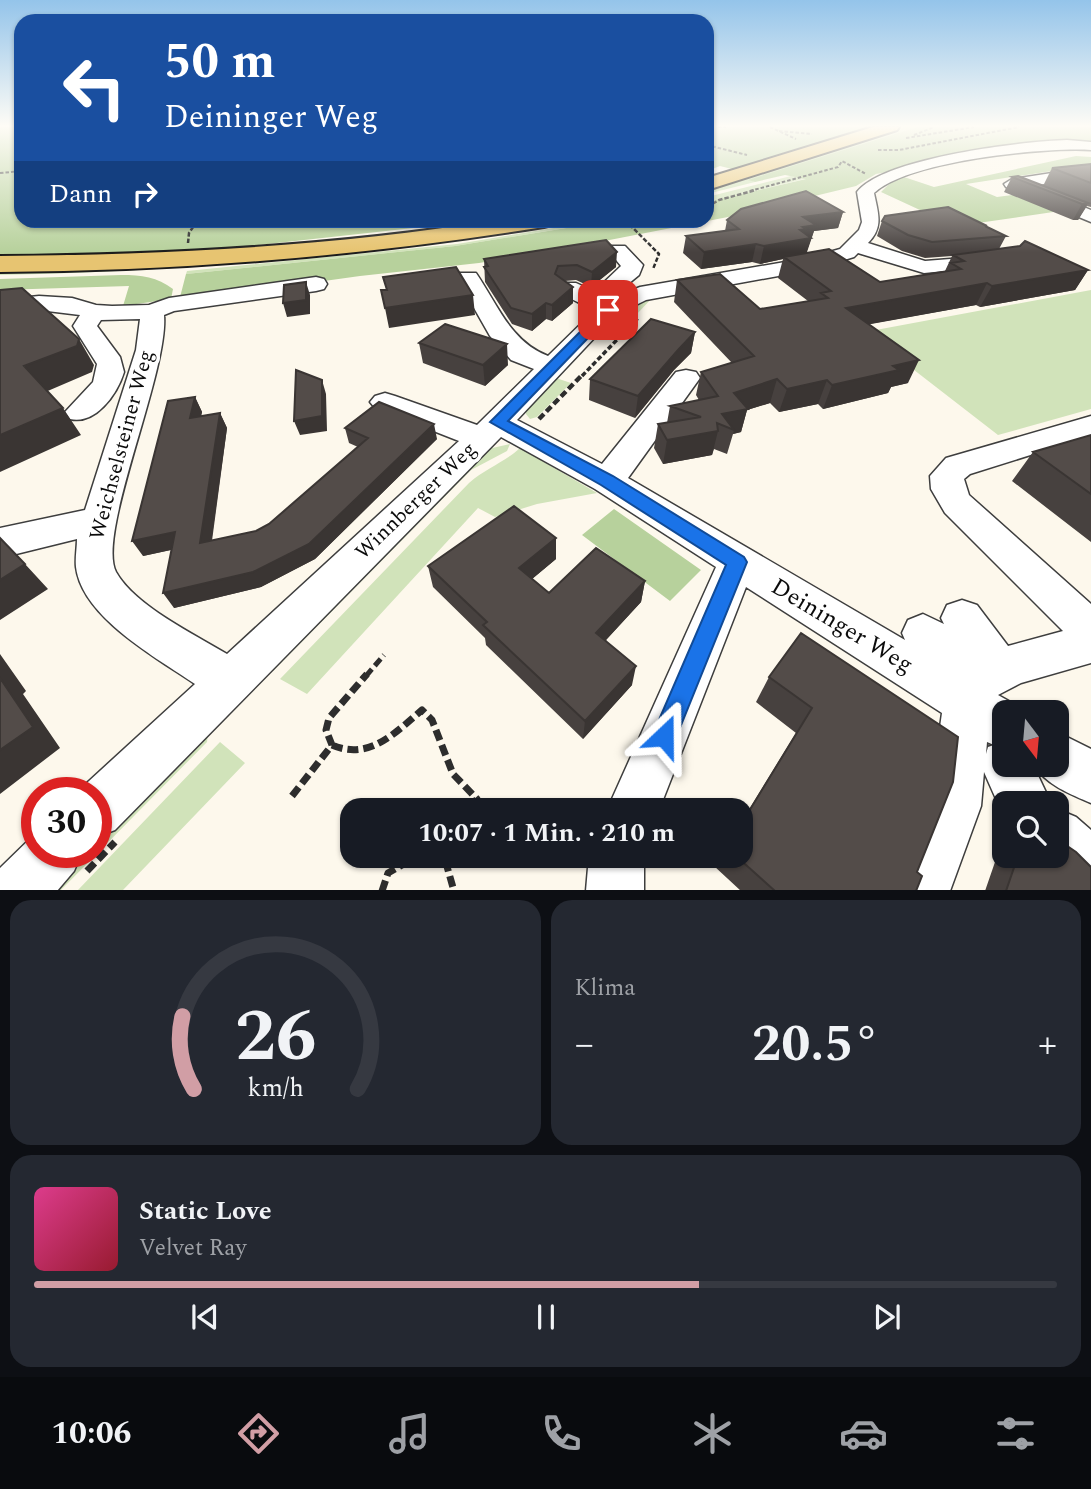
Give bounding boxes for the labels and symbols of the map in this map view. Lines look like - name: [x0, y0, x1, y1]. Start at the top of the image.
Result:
- pin: [578, 280, 638, 340]
- street label: Weichselsteiner Weg: [81, 346, 163, 544]
- street label: Winnberger Weg: [348, 434, 484, 568]
- street label: Deininger Weg: [764, 569, 920, 683]
- position arrow: [627, 699, 701, 773]
- north arrow: [992, 700, 1069, 777]
- speed limit sign: 30: [21, 777, 112, 868]

